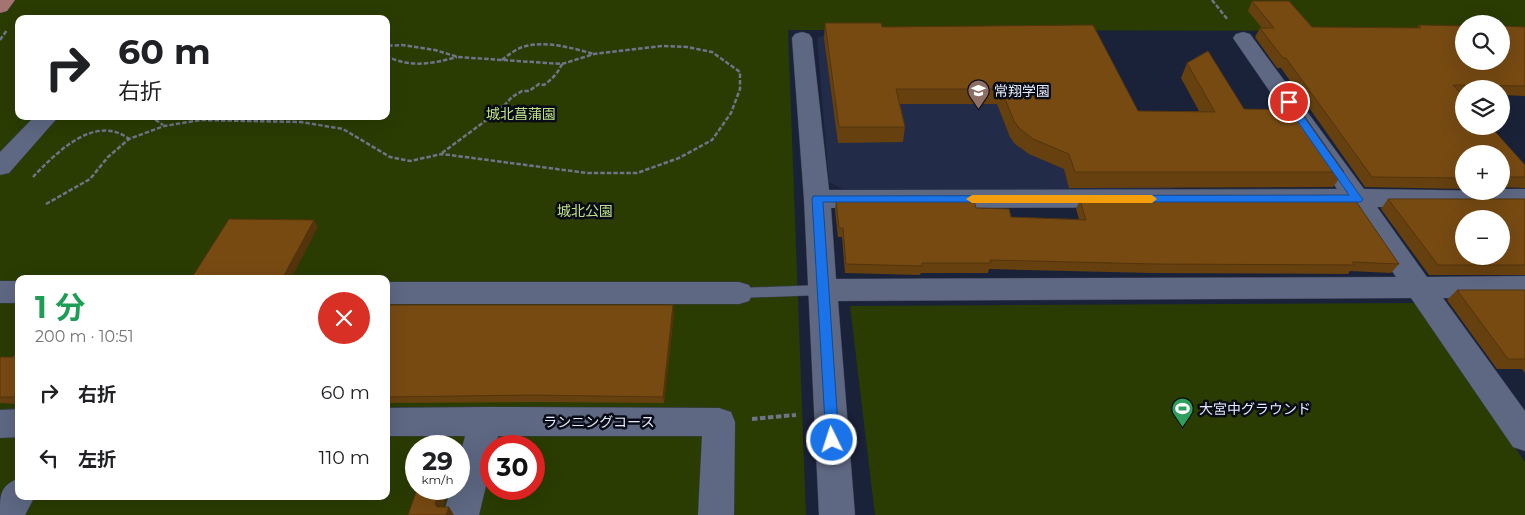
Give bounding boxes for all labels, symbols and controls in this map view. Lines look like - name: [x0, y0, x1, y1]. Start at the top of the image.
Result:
- map controls: [1455, 15, 1510, 265]
- button: search: [1455, 15, 1510, 70]
- text: 60 m: [118, 30, 211, 73]
- icon: right: [35, 35, 100, 100]
- text: 右折: [118, 78, 162, 105]
- school or university icon: 常翔学園: [966, 79, 990, 110]
- button: layers: [1455, 80, 1510, 135]
- pin: [1268, 81, 1310, 123]
- place label: 常翔学園: [994, 82, 1050, 100]
- icon: arrive: [1275, 88, 1303, 116]
- park label: 城北菖蒲園: [486, 105, 556, 123]
- button: +: [1455, 145, 1510, 200]
- park label: 城北公園: [557, 202, 613, 220]
- button: −: [1455, 210, 1510, 265]
- text: 1 分: [35, 289, 85, 326]
- button: close: [318, 292, 370, 344]
- text: 200 m · 10:51: [35, 327, 133, 346]
- icon: right: [35, 379, 63, 407]
- text: 60 m: [321, 381, 370, 404]
- text: 右折: [78, 383, 116, 406]
- sports icon: 大宮中グラウンド: [1171, 397, 1195, 428]
- place label: 大宮中グラウンド: [1199, 400, 1311, 418]
- street label: ランニングコース: [543, 413, 655, 431]
- position arrow: [805, 413, 857, 465]
- speed limit sign: 30: [480, 435, 545, 500]
- icon: left: [35, 444, 63, 472]
- text: 110 m: [319, 446, 370, 469]
- text: 29: [422, 446, 453, 476]
- text: 左折: [78, 448, 116, 471]
- text: km/h: [421, 472, 454, 487]

